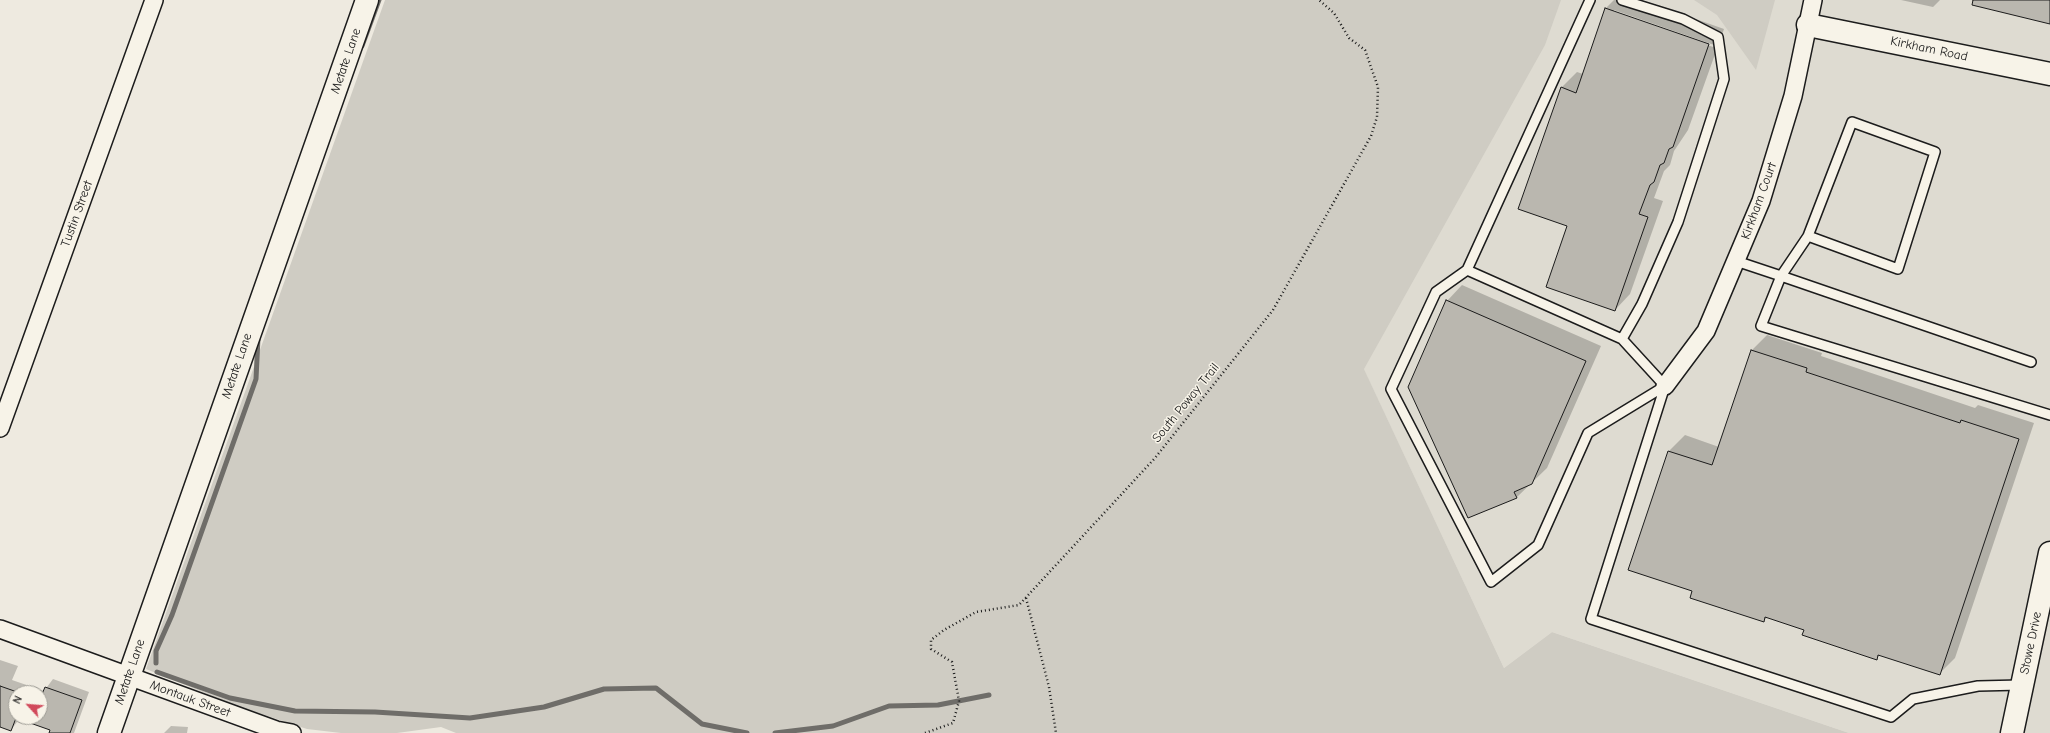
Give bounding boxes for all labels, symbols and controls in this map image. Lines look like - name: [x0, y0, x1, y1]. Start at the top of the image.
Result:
- street label: Metate Lane: [328, 26, 364, 96]
- street label: Kirkham Road: [1889, 33, 1969, 65]
- street label: Kirkham Court: [1738, 160, 1780, 242]
- street label: Tustin Street: [58, 179, 96, 249]
- street label: Metate Lane: [219, 331, 255, 401]
- street label: South Poway Trail: [1149, 360, 1223, 446]
- street label: Stowe Drive: [2017, 610, 2045, 676]
- street label: Metate Lane: [112, 637, 148, 707]
- street label: Montauk Street: [147, 677, 233, 721]
- north arrow: [8, 685, 48, 725]
- text: N: [10, 694, 25, 706]

